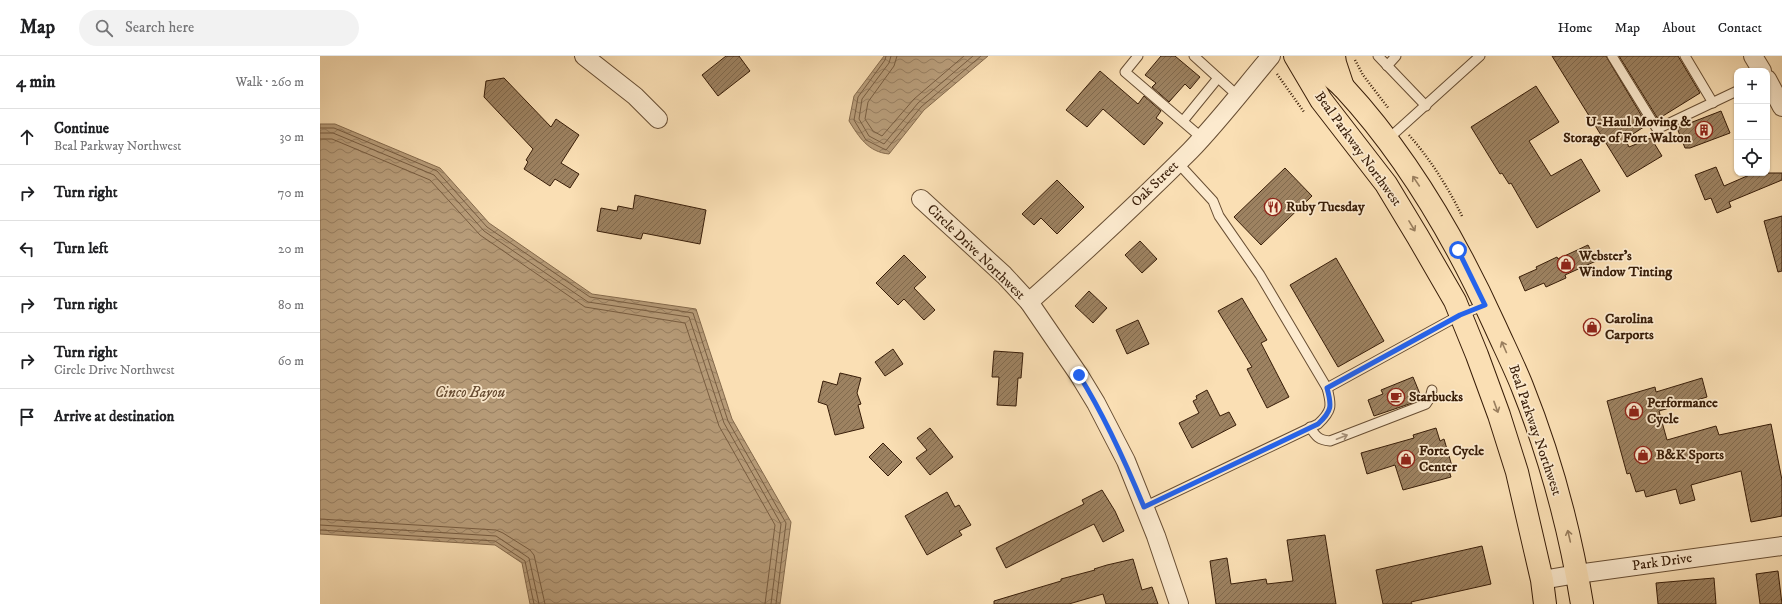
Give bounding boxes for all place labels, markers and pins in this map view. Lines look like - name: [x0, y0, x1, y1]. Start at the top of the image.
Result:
- place label: U-Haul Moving & Storage of Fort Walton: [1563, 113, 1692, 147]
- building icon: U-Haul Moving & Storage of Fort Walton: [1694, 120, 1714, 140]
- restaurant icon: Ruby Tuesday: [1263, 197, 1283, 217]
- place label: Ruby Tuesday: [1286, 198, 1365, 216]
- place label: Webster's Window Tinting: [1578, 247, 1673, 281]
- shop icon: Webster's Window Tinting: [1556, 254, 1576, 274]
- place label: Carolina Carports: [1605, 310, 1654, 344]
- shop icon: Carolina Carports: [1582, 317, 1602, 337]
- cafe icon: Starbucks: [1386, 387, 1406, 407]
- place label: Starbucks: [1409, 388, 1463, 406]
- place label: Performance Cycle: [1647, 394, 1718, 428]
- shop icon: Performance Cycle: [1624, 401, 1644, 421]
- place label: Forte Cycle Center: [1419, 442, 1484, 476]
- shop icon: B&K Sports: [1633, 445, 1653, 465]
- place label: B&K Sports: [1656, 446, 1724, 464]
- shop icon: Forte Cycle Center: [1396, 449, 1416, 469]

